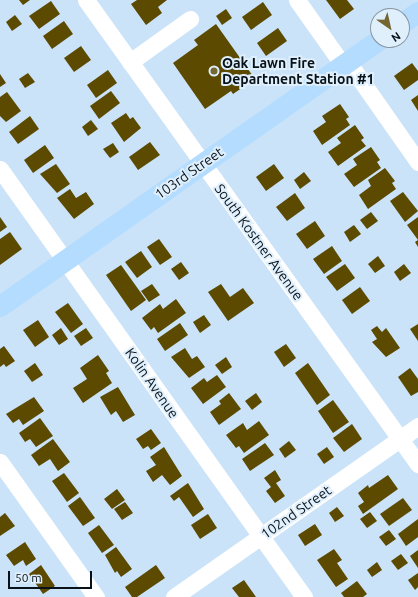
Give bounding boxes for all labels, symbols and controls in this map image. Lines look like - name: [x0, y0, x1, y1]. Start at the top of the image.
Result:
- north arrow: [370, 8, 410, 48]
- text: N: [389, 30, 403, 44]
- place label: Oak Lawn Fire Department Station #1: [222, 55, 374, 88]
- marker: Oak Lawn Fire Department Station #1: [209, 66, 219, 76]
- street label: 103rd Street: [152, 143, 226, 203]
- street label: South Kostner Avenue: [211, 181, 307, 303]
- street label: Kolin Avenue: [122, 345, 182, 421]
- street label: 102nd Street: [258, 482, 334, 542]
- scale bar: [10, 563, 94, 589]
- text: 50 m: [15, 571, 42, 584]

